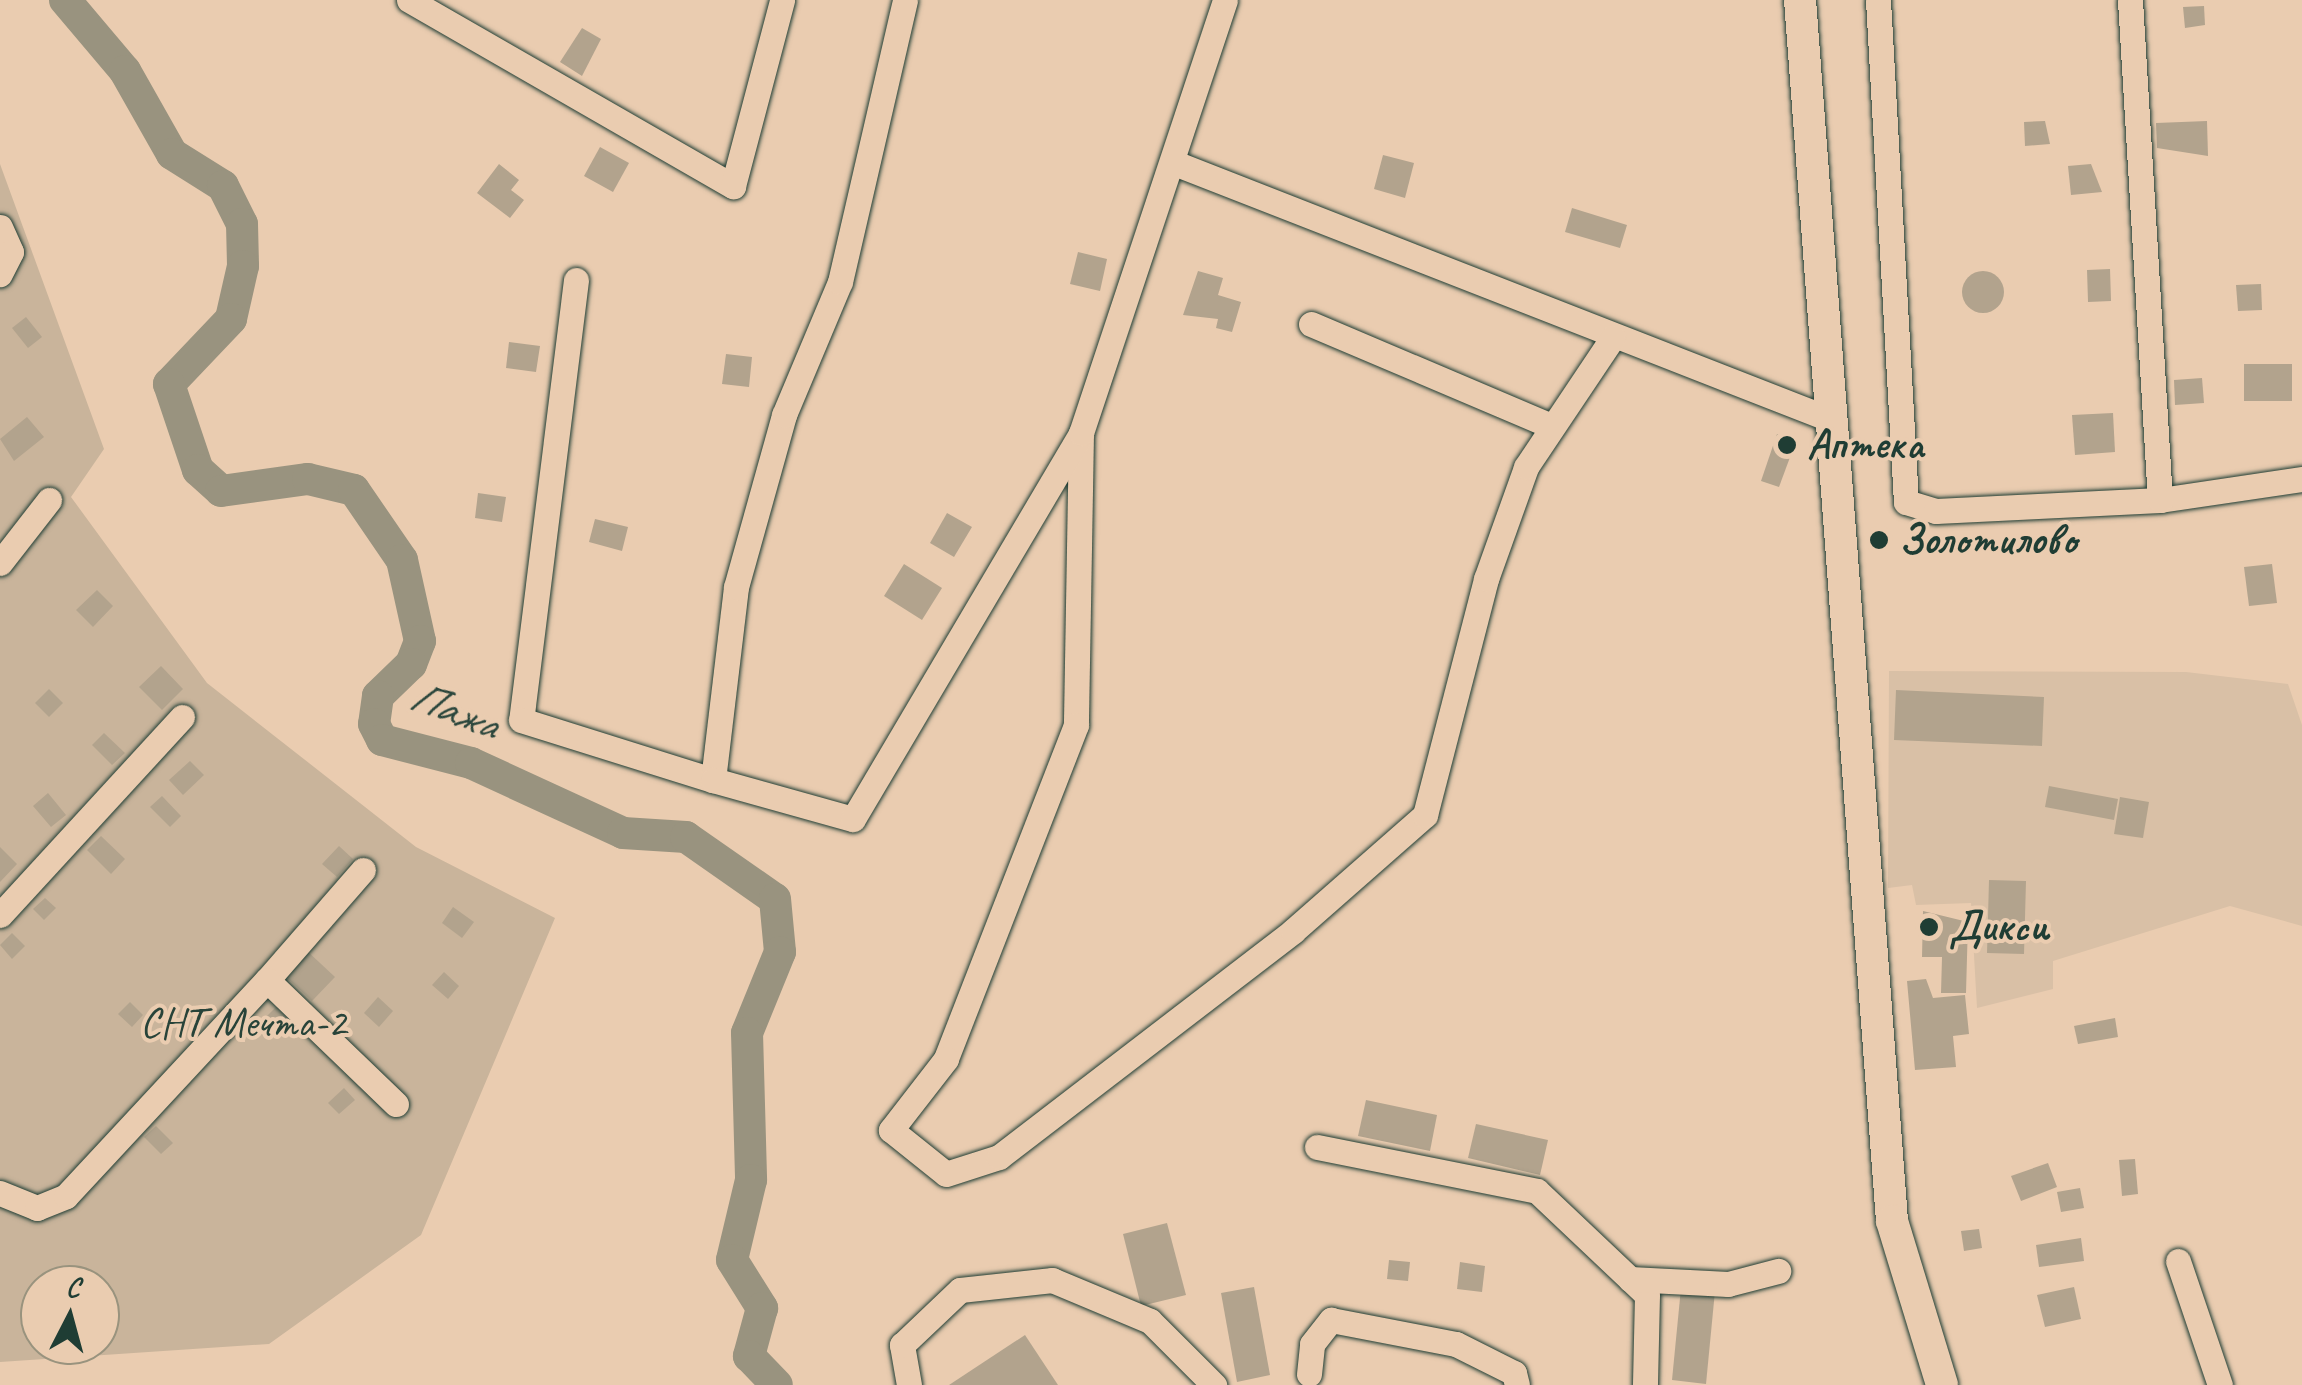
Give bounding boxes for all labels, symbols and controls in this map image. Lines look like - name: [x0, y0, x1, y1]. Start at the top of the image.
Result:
- place label: Аптека: [1807, 420, 1923, 470]
- marker: Аптека: [1776, 434, 1798, 456]
- place label: Золотилово: [1899, 515, 2077, 565]
- marker: Золотилово: [1868, 529, 1890, 551]
- water label: Пажа: [402, 669, 506, 751]
- place label: Дикси: [1949, 902, 2049, 952]
- marker: Дикси: [1918, 916, 1940, 938]
- park label: СНТ Мечта-2: [140, 998, 346, 1048]
- north arrow: [20, 1265, 120, 1365]
- text: С: [64, 1269, 82, 1305]

